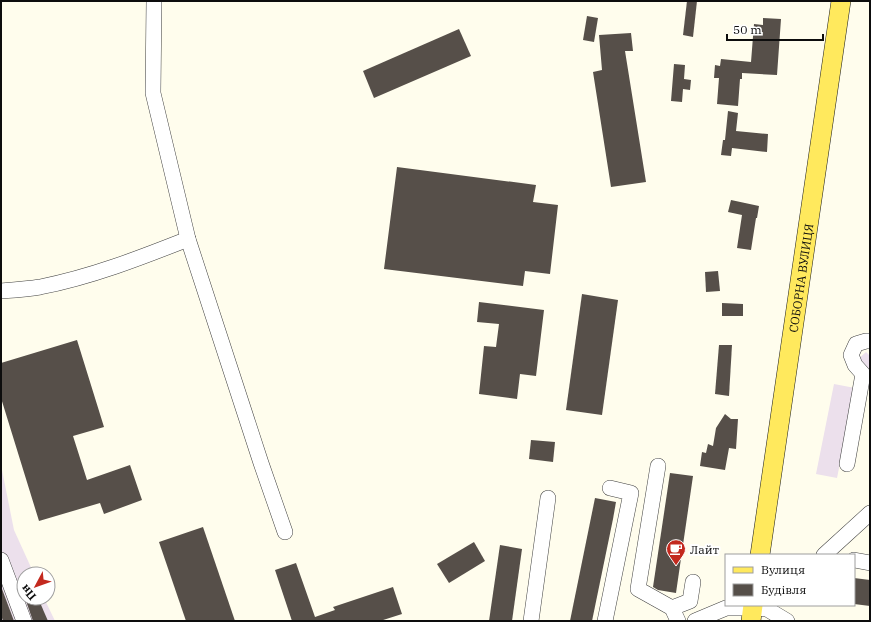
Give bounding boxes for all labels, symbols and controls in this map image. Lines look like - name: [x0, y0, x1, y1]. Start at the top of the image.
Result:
- scale bar: [727, 16, 823, 42]
- text: 50 m: [733, 22, 762, 37]
- street label: СОБОРНА ВУЛИЦЯ: [785, 222, 816, 333]
- cafe icon: Лайт: [665, 538, 687, 566]
- place label: Лайт: [690, 542, 719, 557]
- legend: [725, 554, 855, 606]
- text: Вулиця: [761, 562, 805, 577]
- north arrow: [16, 566, 56, 606]
- text: Пн: [17, 581, 39, 603]
- text: Будівля: [761, 582, 806, 597]

